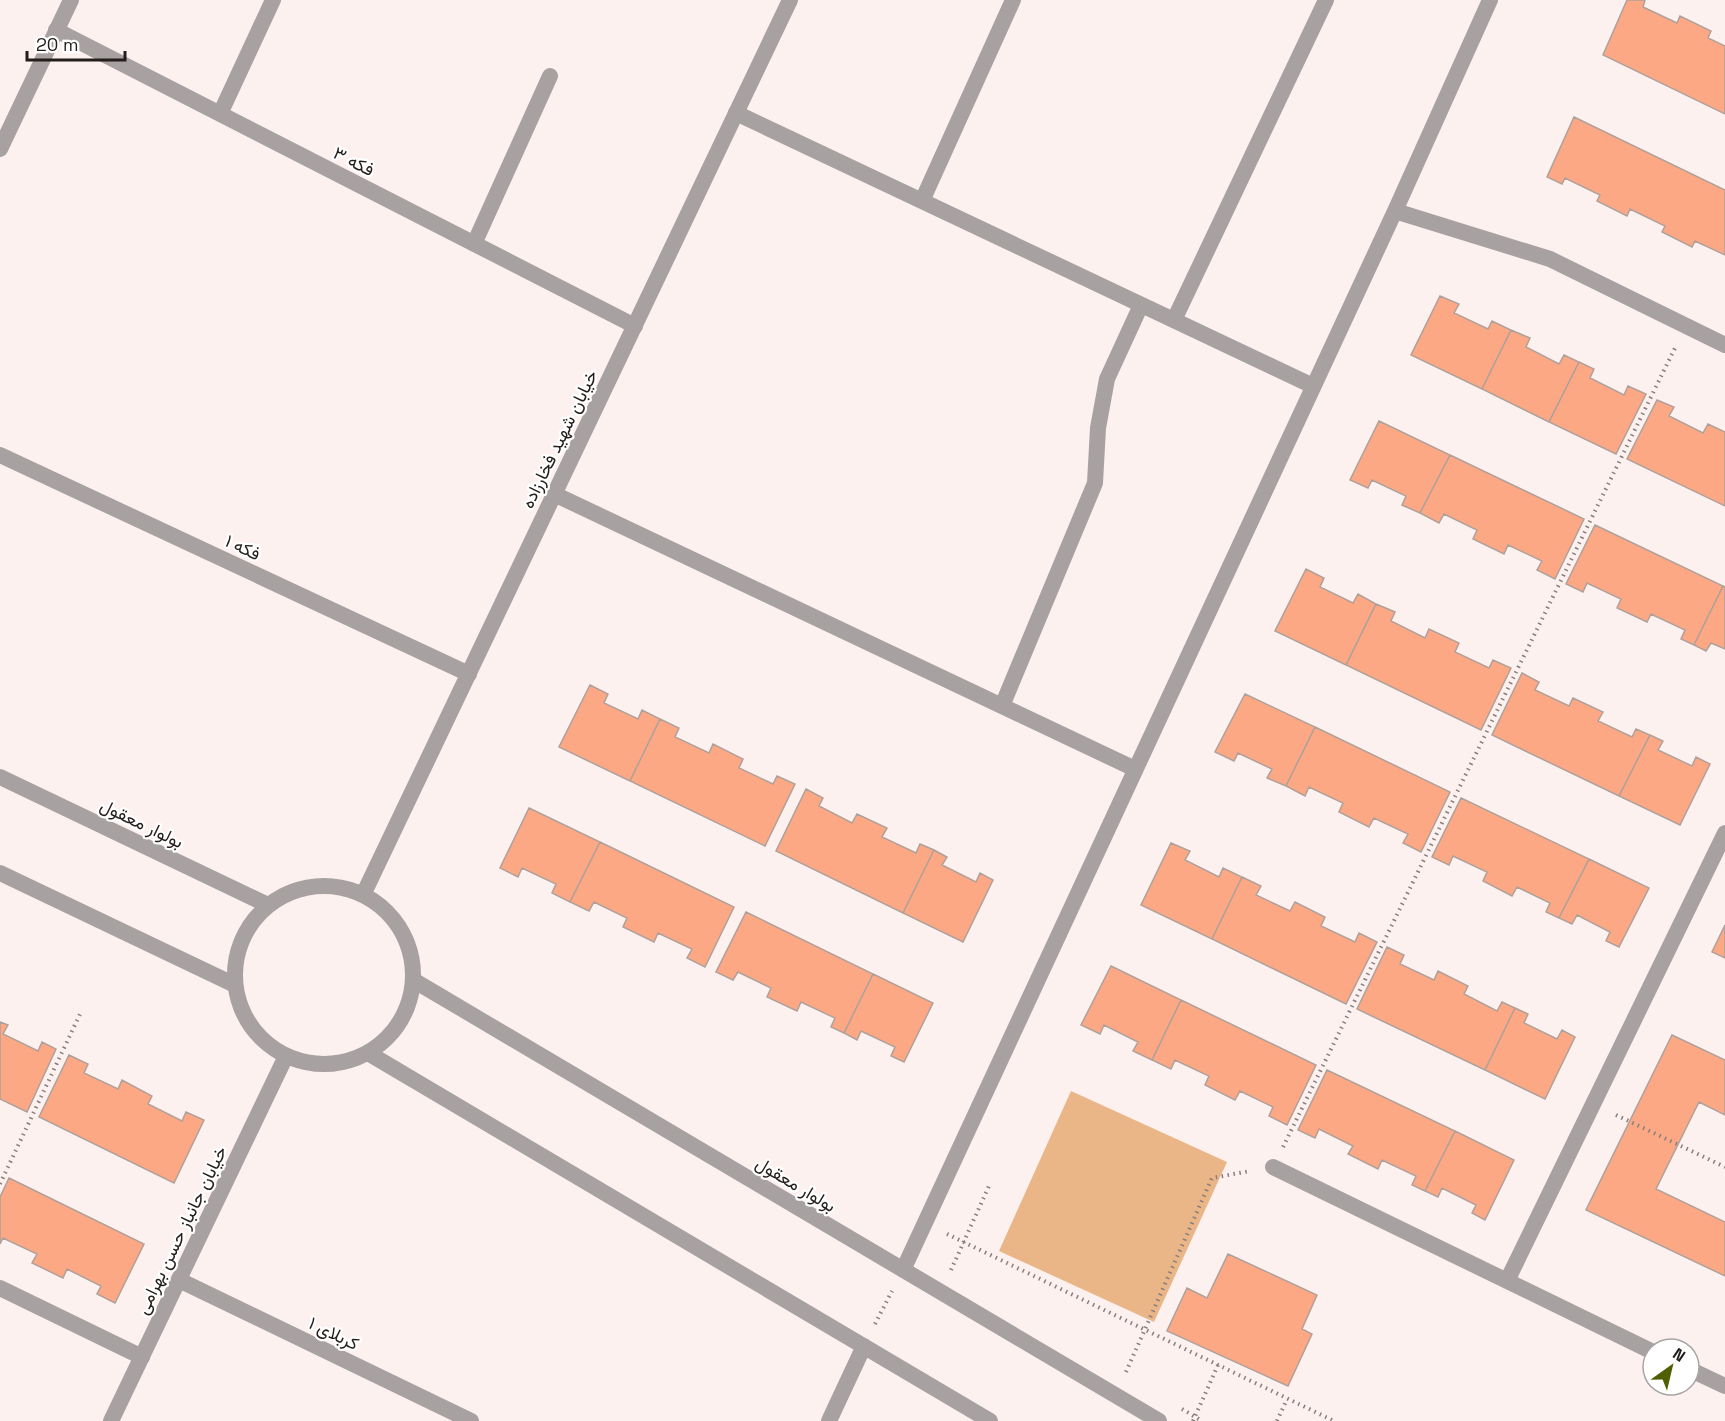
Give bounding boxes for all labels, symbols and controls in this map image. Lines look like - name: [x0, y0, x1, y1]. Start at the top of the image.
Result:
- scale bar: [27, 24, 124, 62]
- text: 20 m: [36, 33, 79, 56]
- street label: فکه ۳: [330, 141, 378, 181]
- street label: خیابان شهید فخارزاده: [516, 366, 602, 512]
- street label: فکه ۱: [222, 529, 264, 565]
- street label: بولوار معقول: [97, 793, 187, 853]
- street label: خیابان جانباز حسن بهرامی: [130, 1142, 232, 1318]
- street label: بولوار معقول: [752, 1151, 840, 1217]
- street label: کربلای ۱: [305, 1311, 363, 1355]
- north arrow: [1641, 1337, 1701, 1397]
- text: N: [1669, 1343, 1689, 1367]

